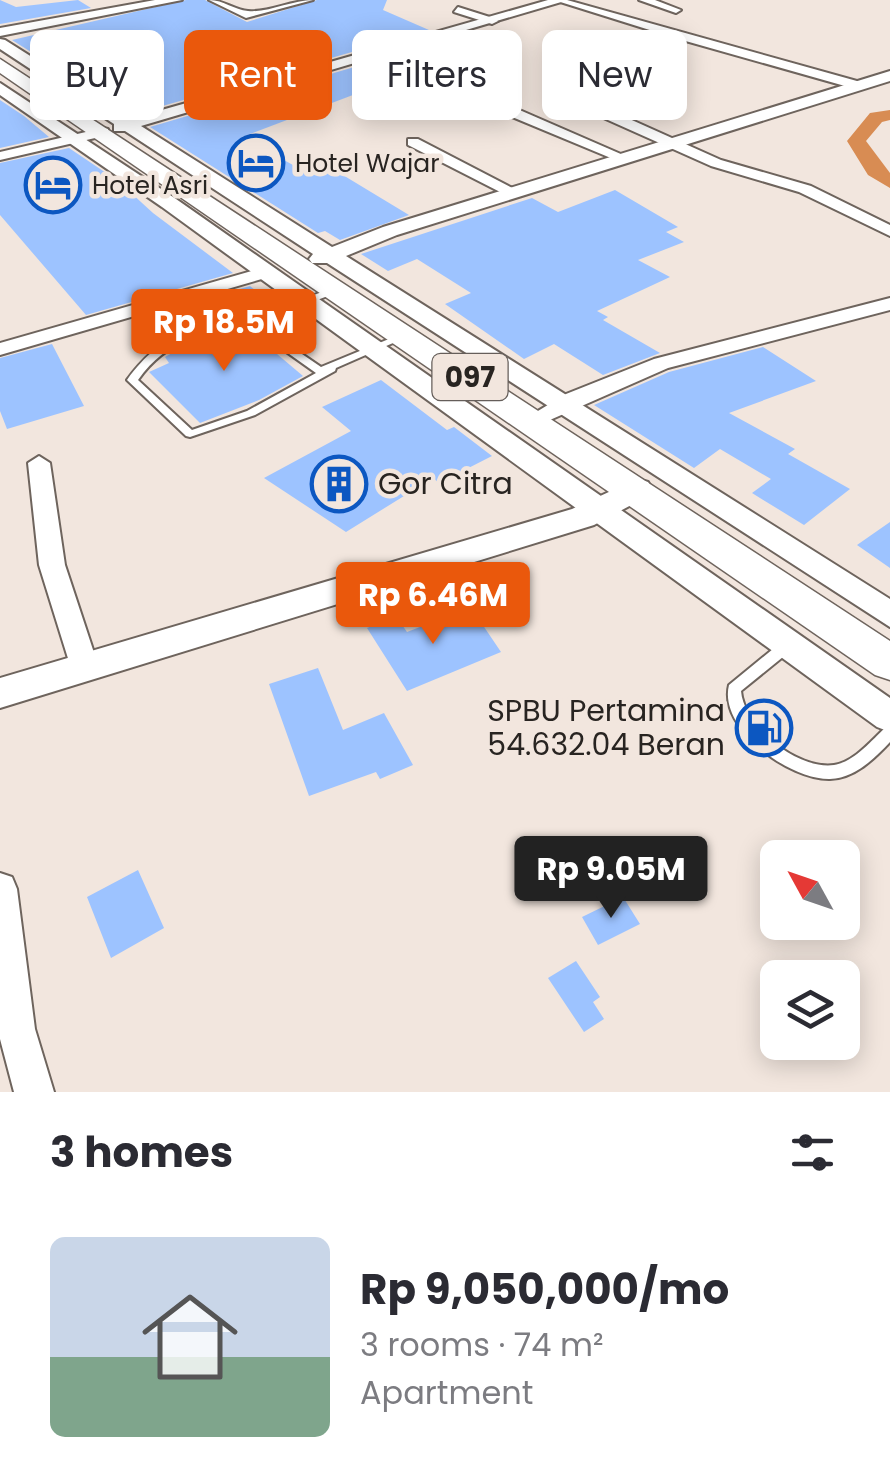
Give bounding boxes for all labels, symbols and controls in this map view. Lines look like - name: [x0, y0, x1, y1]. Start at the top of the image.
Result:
- chip: Buy: [30, 30, 164, 120]
- chip: Rent: [184, 30, 332, 120]
- chip: Filters: [352, 30, 522, 120]
- chip: New: [542, 30, 687, 120]
- hotel icon: Hotel Wajar: [226, 133, 286, 193]
- place label: Hotel Wajar: [295, 146, 439, 181]
- hotel icon: Hotel Asri: [23, 155, 83, 215]
- place label: Hotel Asri: [92, 168, 208, 203]
- pin: Rp 18.5M: [121, 289, 327, 374]
- text: Rp 18.5M: [153, 299, 295, 344]
- road number: 097: [432, 354, 508, 400]
- building icon: Gor Citra: [309, 454, 369, 514]
- place label: Gor Citra: [378, 462, 513, 505]
- pin: Rp 6.46M: [330, 562, 536, 647]
- text: Rp 6.46M: [358, 572, 508, 617]
- place label: SPBU Pertamina 54.632.04 Beran: [487, 689, 725, 766]
- fuel station icon: SPBU Pertamina 54.632.04 Beran: [734, 698, 794, 758]
- pin: Rp 9.05M: [508, 836, 714, 921]
- north arrow: [760, 840, 860, 940]
- map controls: [760, 840, 860, 1060]
- text: Rp 9.05M: [536, 846, 686, 891]
- button: layers: [760, 960, 860, 1060]
- text: 3 homes: [50, 1123, 233, 1182]
- icon: filters: [785, 1125, 840, 1180]
- text: Rp 9,050,000/mo: [360, 1260, 729, 1319]
- icon: home: [130, 1277, 250, 1397]
- text: 3 rooms · 74 m²: [360, 1322, 604, 1367]
- text: Apartment: [360, 1370, 533, 1415]

